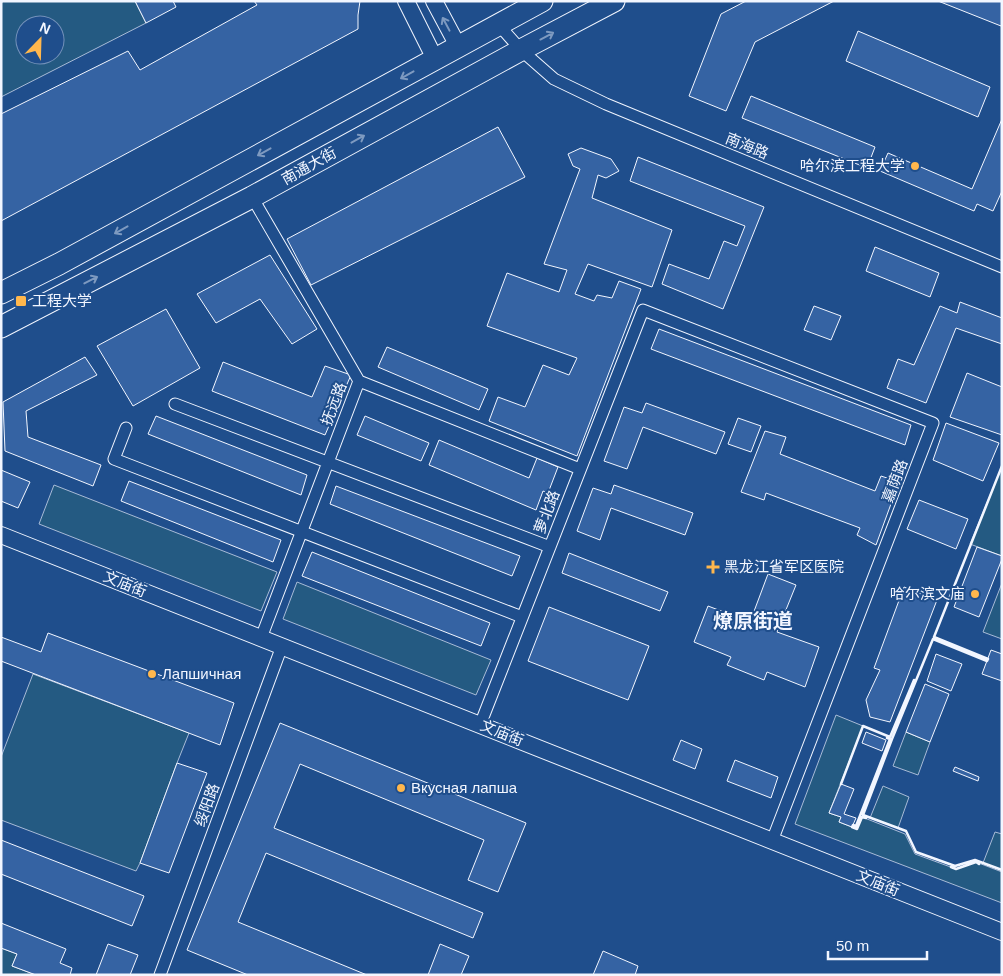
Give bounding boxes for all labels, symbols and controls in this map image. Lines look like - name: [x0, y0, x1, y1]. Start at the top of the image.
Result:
- north arrow: [15, 15, 65, 65]
- one-way arrow: [441, 17, 450, 32]
- text: N: [37, 19, 53, 37]
- one-way arrow: [540, 31, 555, 41]
- one-way arrow: [399, 70, 414, 80]
- street label: 南海路: [723, 129, 771, 162]
- one-way arrow: [351, 134, 366, 144]
- street label: 南通大街: [278, 144, 339, 188]
- one-way arrow: [257, 148, 272, 158]
- place label: 哈尔滨工程大学: [800, 157, 905, 174]
- marker: 哈尔滨工程大学: [909, 160, 921, 172]
- one-way arrow: [114, 226, 129, 235]
- one-way arrow: [83, 275, 98, 284]
- place label: 工程大学: [32, 292, 92, 309]
- marker: 工程大学: [14, 294, 28, 308]
- street label: 抚远路: [318, 380, 350, 428]
- street label: 嘉荫路: [879, 457, 911, 505]
- street label: 萝北路: [531, 488, 563, 536]
- place label: 黑龙江省军区医院: [724, 558, 844, 575]
- marker: 黑龙江省军区医院: [706, 560, 720, 574]
- street label: 文庙街: [101, 567, 149, 600]
- place label: 哈尔滨文庙: [890, 585, 965, 602]
- marker: 哈尔滨文庙: [969, 588, 981, 600]
- district label: 燎原街道: [713, 610, 793, 632]
- place label: Лапшичная: [162, 665, 241, 682]
- marker: Лапшичная: [146, 668, 158, 680]
- street label: 文庙街: [478, 716, 526, 749]
- place label: Вкусная лапша: [411, 779, 518, 796]
- street label: 绥阳路: [191, 781, 222, 829]
- marker: Вкусная лапша: [395, 782, 407, 794]
- street label: 文庙街: [854, 866, 902, 899]
- scale bar: [828, 928, 927, 960]
- text: 50 m: [836, 937, 869, 954]

